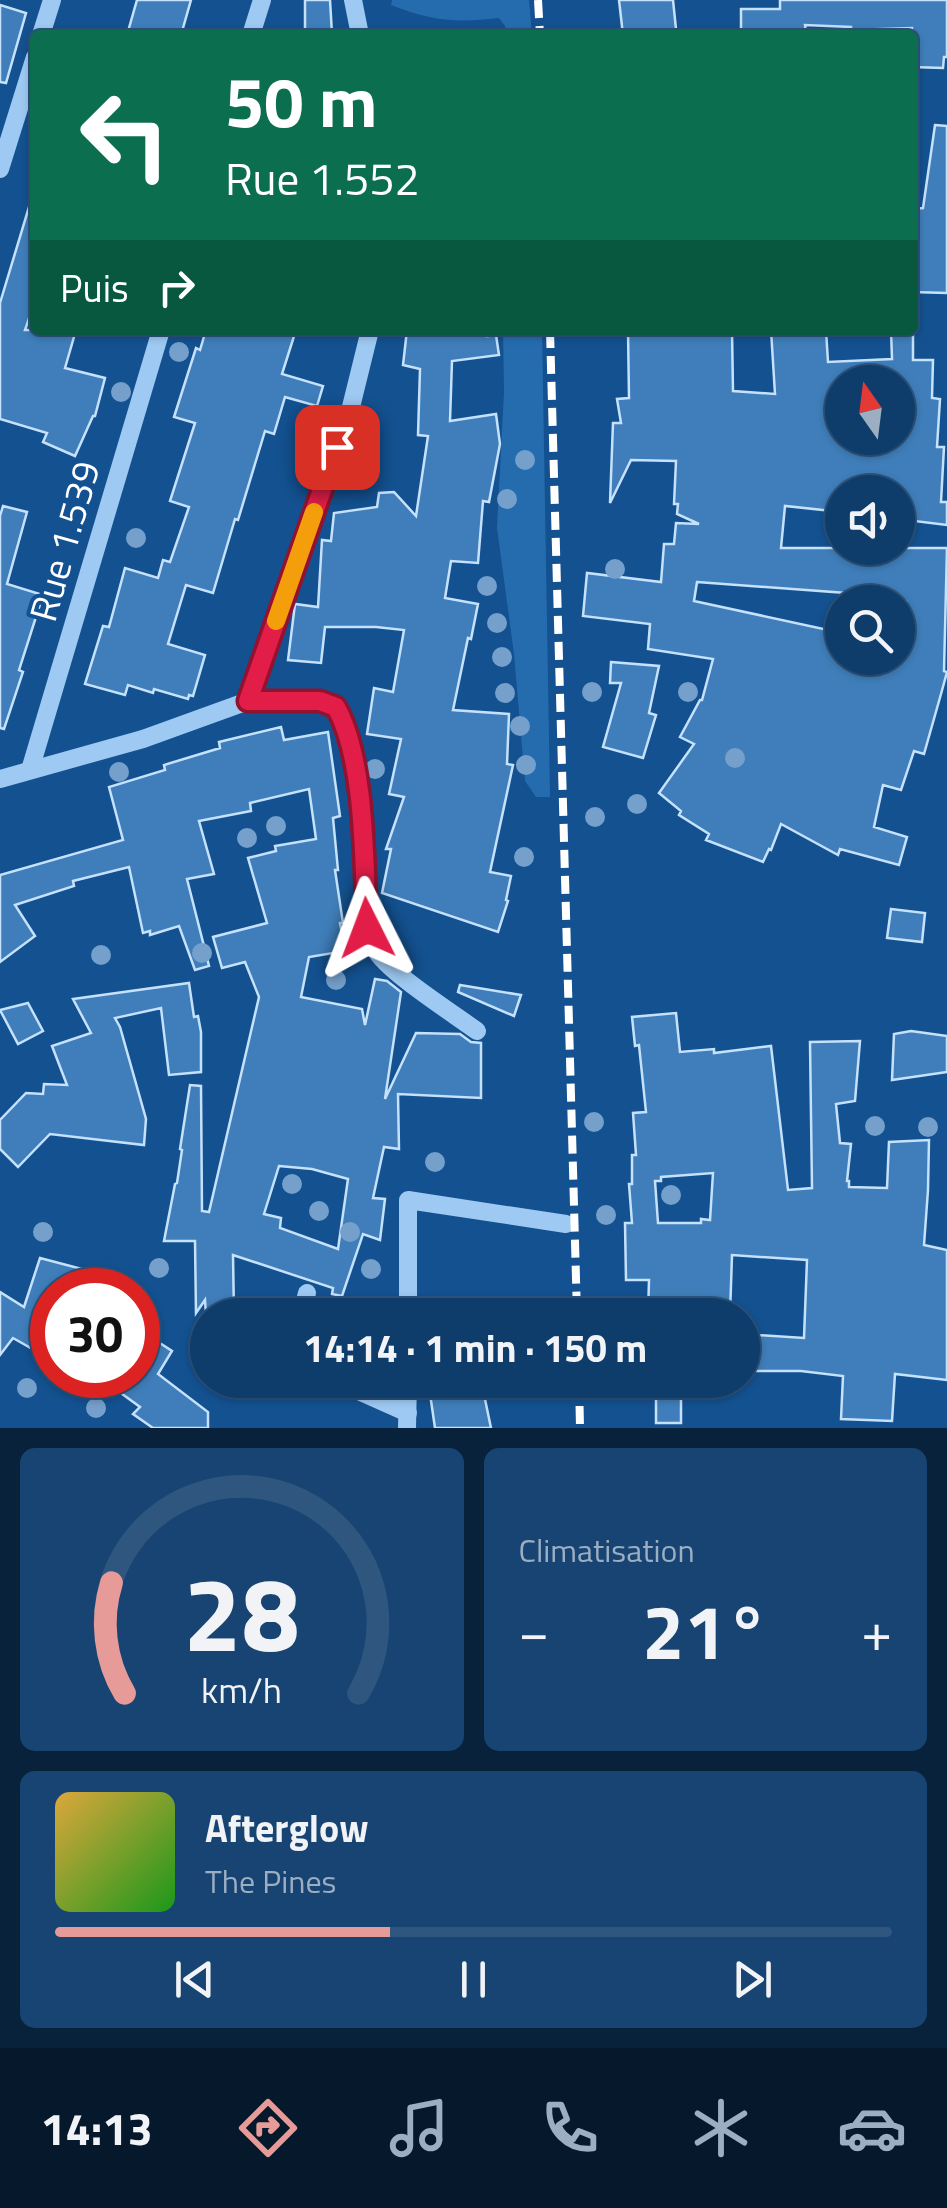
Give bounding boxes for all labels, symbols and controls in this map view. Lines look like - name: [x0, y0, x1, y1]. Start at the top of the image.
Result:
- text: 50 m: [225, 48, 378, 154]
- icon: left: [60, 70, 190, 200]
- text: Rue 1.552: [225, 144, 420, 212]
- text: Puis: [60, 259, 129, 317]
- icon: right: [149, 260, 204, 315]
- north arrow: [825, 365, 915, 455]
- map controls: [825, 365, 915, 675]
- pin: [295, 405, 380, 490]
- icon: arrive: [310, 420, 365, 475]
- street label: Rue 1.539: [13, 454, 115, 628]
- button: sound: [825, 475, 915, 565]
- button: search: [825, 585, 915, 675]
- position arrow: [315, 876, 419, 980]
- speed limit sign: 30: [30, 1268, 160, 1398]
- text: 14:14 · 1 min · 150 m: [303, 1319, 647, 1377]
- text: Climatisation: [519, 1526, 695, 1574]
- text: 28: [184, 1533, 300, 1691]
- text: 21°: [642, 1574, 768, 1688]
- text: −: [519, 1589, 549, 1672]
- text: +: [861, 1589, 892, 1672]
- text: km/h: [201, 1662, 282, 1717]
- text: Afterglow: [205, 1799, 369, 1857]
- text: The Pines: [205, 1857, 336, 1905]
- icon: previous: [167, 1952, 222, 2007]
- icon: pause: [446, 1952, 501, 2007]
- icon: next: [725, 1952, 780, 2007]
- icon: directions: [233, 2093, 303, 2163]
- icon: music: [384, 2093, 454, 2163]
- icon: phone: [535, 2093, 605, 2163]
- icon: climate: [686, 2093, 756, 2163]
- icon: car: [837, 2093, 907, 2163]
- text: 14:13: [40, 2094, 153, 2162]

